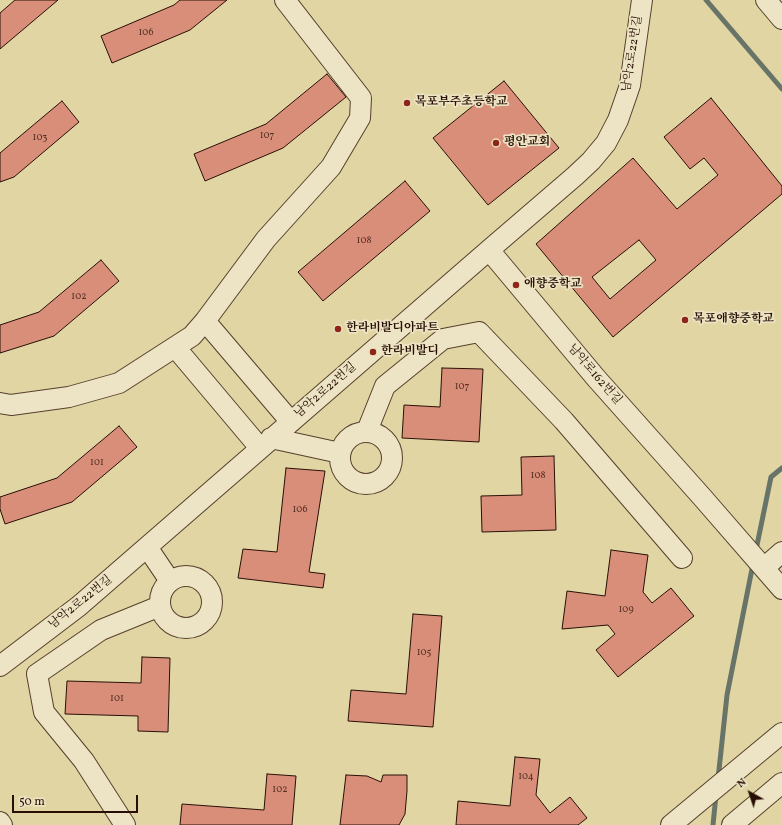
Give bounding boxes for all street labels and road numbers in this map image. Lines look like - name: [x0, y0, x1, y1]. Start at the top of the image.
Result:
- street label: 남악2로22번길: [620, 15, 646, 93]
- street label: 남악로162번길: [564, 342, 624, 408]
- street label: 남악2로22번길: [292, 360, 360, 422]
- street label: 남악2로22번길: [46, 573, 116, 633]

